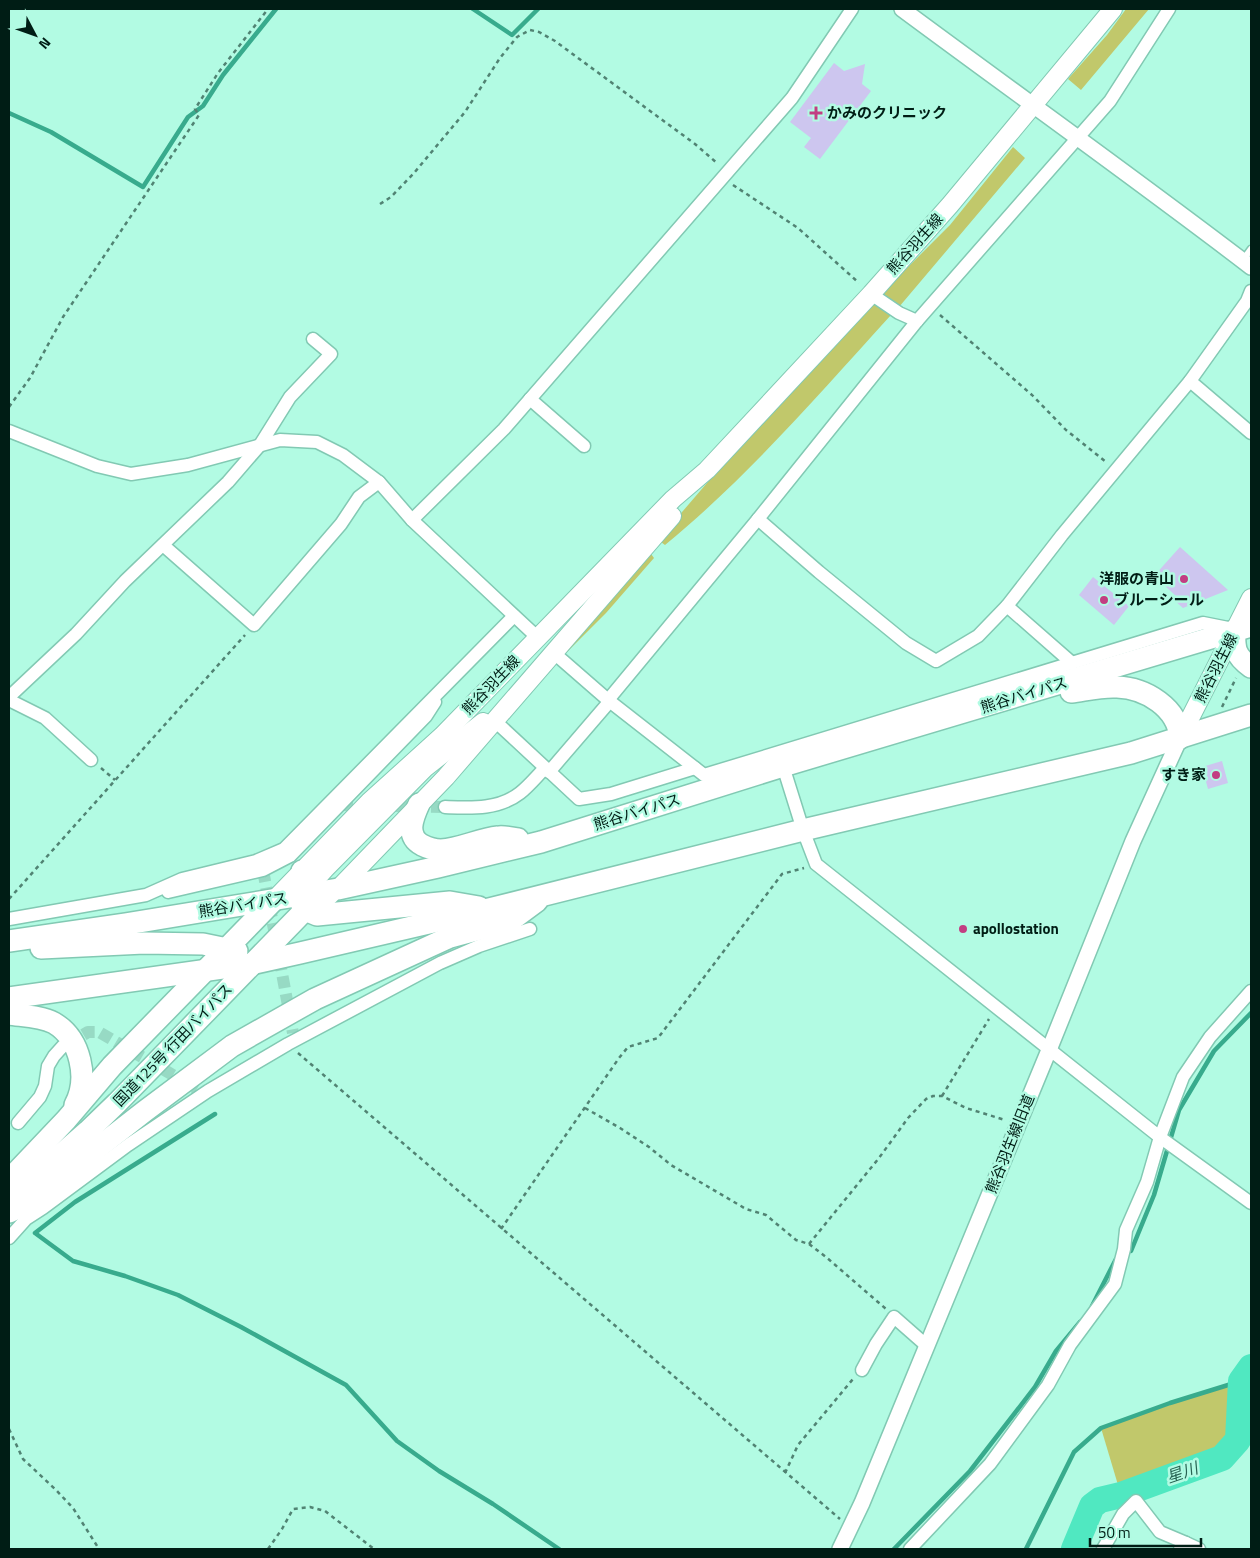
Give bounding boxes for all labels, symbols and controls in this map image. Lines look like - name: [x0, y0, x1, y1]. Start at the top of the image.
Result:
- north arrow: [10, 10, 60, 60]
- text: N: [34, 33, 56, 54]
- place label: かみのクリニック: [827, 101, 947, 124]
- marker: かみのクリニック: [809, 106, 823, 120]
- street label: 熊谷羽生線: [881, 208, 948, 279]
- place label: 洋服の青山: [1099, 567, 1174, 590]
- marker: 洋服の青山: [1178, 573, 1190, 585]
- place label: ブルーシール: [1114, 588, 1204, 611]
- marker: ブルーシール: [1098, 594, 1110, 606]
- street label: 熊谷羽生線: [1188, 629, 1243, 706]
- street label: 熊谷羽生線: [456, 650, 525, 720]
- street label: 熊谷バイパス: [978, 670, 1070, 719]
- place label: すき家: [1161, 763, 1206, 786]
- marker: すき家: [1210, 769, 1222, 781]
- street label: 熊谷バイパス: [591, 787, 683, 836]
- street label: 熊谷バイパス: [197, 886, 289, 923]
- place label: apollostation: [973, 917, 1059, 940]
- marker: apollostation: [957, 923, 969, 935]
- street label: 国道125号 行田バイパス: [108, 978, 238, 1111]
- street label: 熊谷羽生線旧道: [979, 1091, 1040, 1197]
- water label: 星川: [1163, 1455, 1203, 1489]
- scale bar: [1090, 1516, 1201, 1548]
- text: 50 m: [1098, 1521, 1131, 1544]

